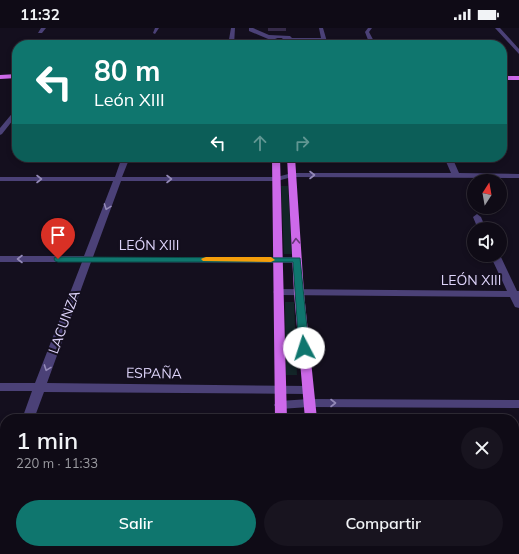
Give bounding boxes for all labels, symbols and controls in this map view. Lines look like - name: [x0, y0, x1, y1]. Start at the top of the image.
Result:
- text: 11:32: [20, 5, 60, 24]
- text: 80 m: [94, 53, 160, 88]
- icon: left: [28, 56, 80, 108]
- text: León XIII: [94, 88, 165, 111]
- icon: left: [207, 132, 229, 154]
- icon: ahead: [249, 132, 271, 154]
- icon: right: [291, 132, 313, 154]
- one-way arrow: [309, 171, 315, 179]
- north arrow: [467, 174, 507, 214]
- map controls: [467, 174, 507, 262]
- one-way arrow: [36, 175, 42, 183]
- one-way arrow: [166, 175, 172, 183]
- one-way arrow: [104, 203, 112, 210]
- pin: [41, 218, 75, 259]
- button: sound: [467, 222, 507, 262]
- icon: arrive: [47, 224, 69, 246]
- street label: LEÓN XIII: [119, 236, 179, 254]
- one-way arrow: [292, 238, 300, 244]
- one-way arrow: [17, 255, 23, 263]
- street label: LEÓN XIII: [441, 271, 501, 289]
- street label: LACUNZA: [44, 287, 84, 356]
- position arrow: [283, 327, 325, 369]
- one-way arrow: [44, 364, 52, 371]
- street label: ESPAÑA: [126, 364, 183, 382]
- one-way arrow: [330, 399, 336, 407]
- text: 1 min: [16, 425, 78, 455]
- button: close: [461, 427, 503, 469]
- text: 220 m · 11:33: [16, 455, 98, 471]
- button: Salir: [16, 500, 256, 546]
- button: Compartir: [264, 500, 503, 546]

